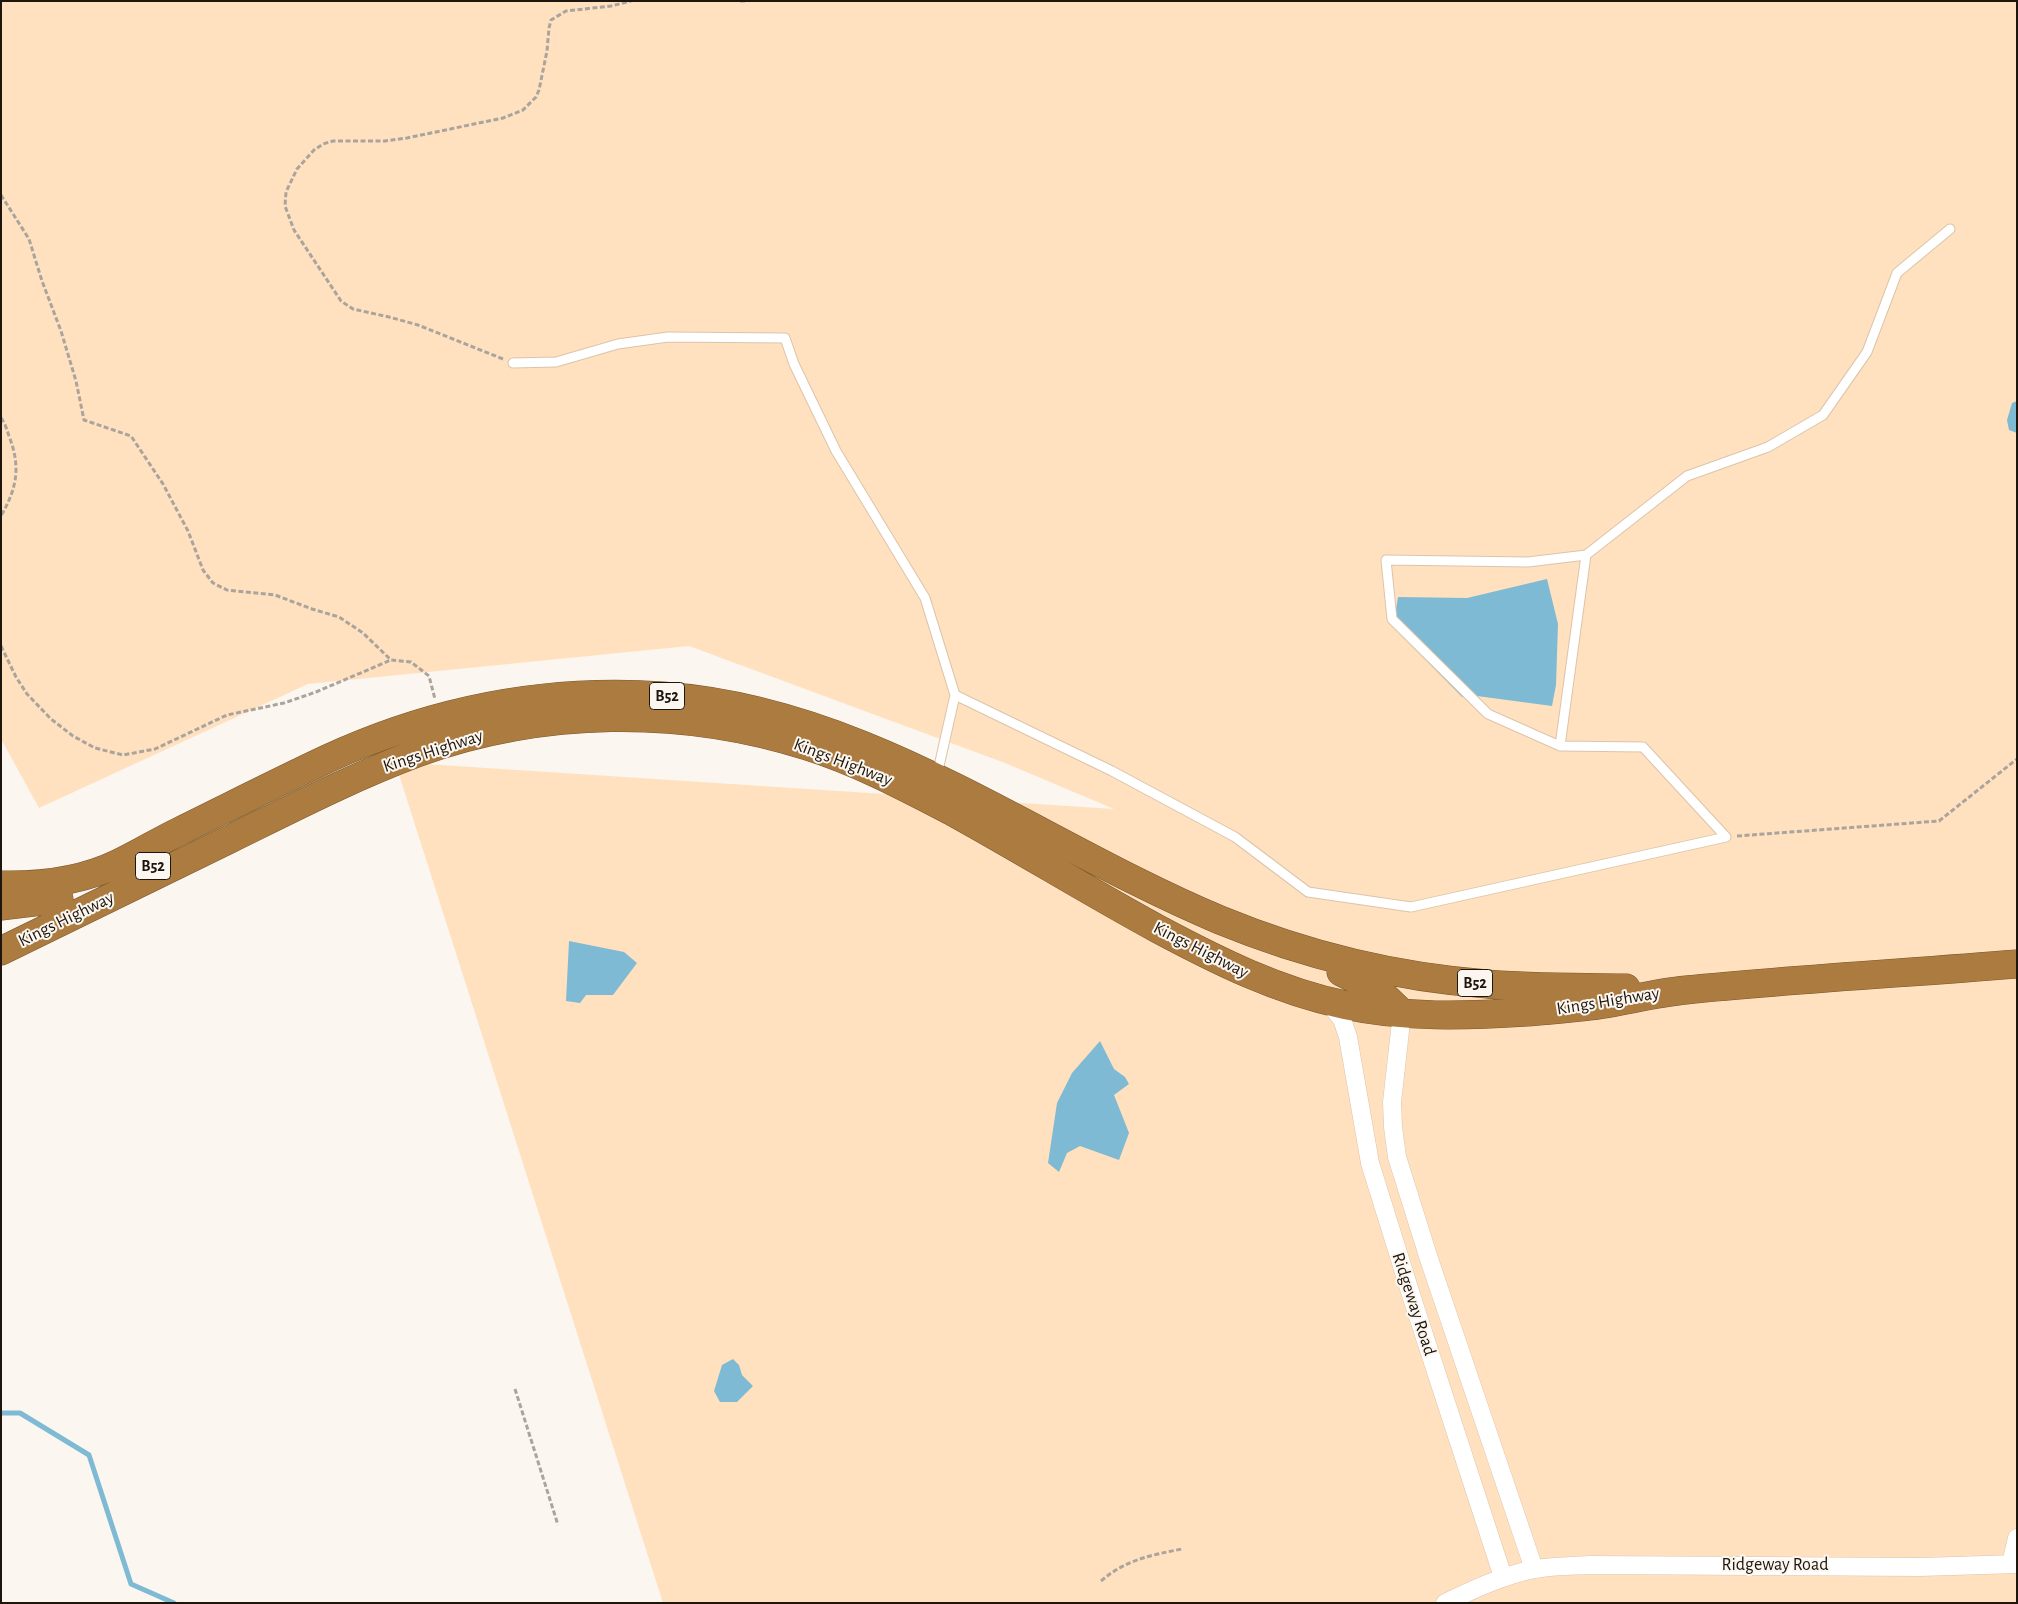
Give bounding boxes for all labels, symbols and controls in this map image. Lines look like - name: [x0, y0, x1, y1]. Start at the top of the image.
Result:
- road number: B52: [650, 682, 684, 709]
- street label: Kings Highway: [380, 725, 486, 777]
- street label: Kings Highway: [791, 733, 895, 791]
- road number: B52: [136, 852, 170, 879]
- street label: Kings Highway: [15, 887, 117, 951]
- street label: Kings Highway: [1150, 917, 1252, 983]
- road number: B52: [1458, 970, 1492, 996]
- street label: Kings Highway: [1555, 982, 1661, 1020]
- street label: Ridgeway Road: [1387, 1250, 1441, 1358]
- street label: Ridgeway Road: [1721, 1554, 1829, 1576]

